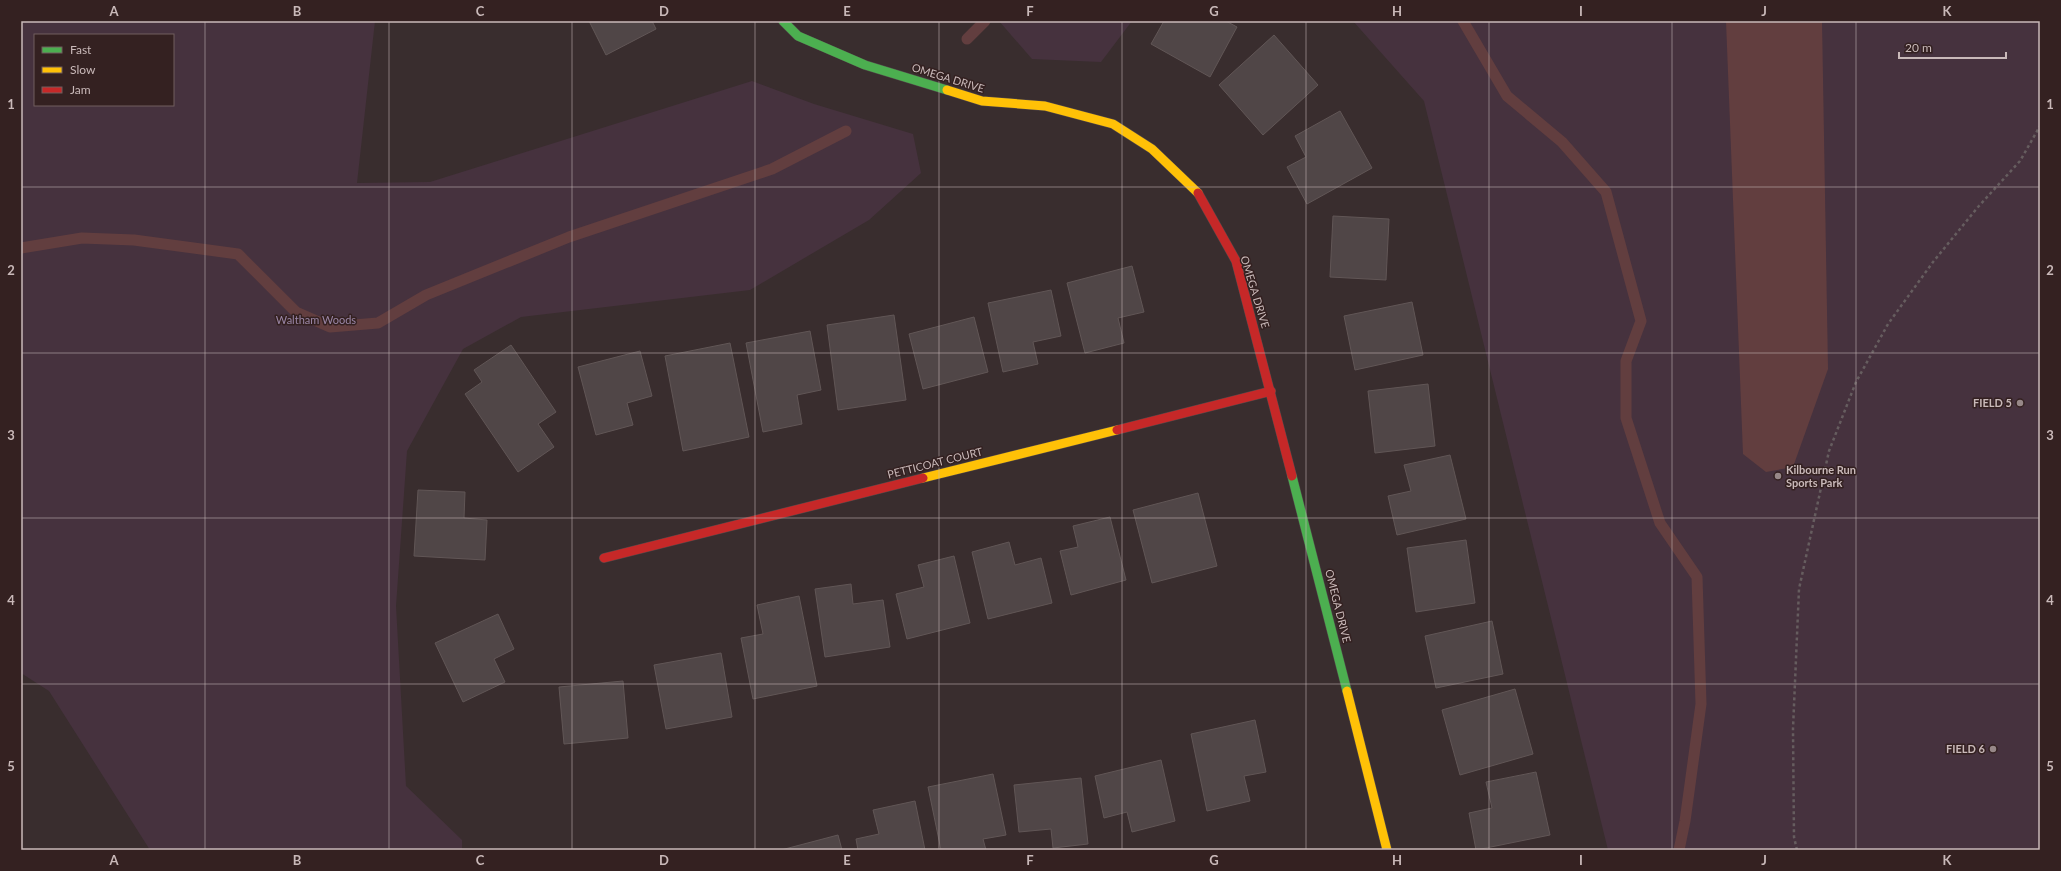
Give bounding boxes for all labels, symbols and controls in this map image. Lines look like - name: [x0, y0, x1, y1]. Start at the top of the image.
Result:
- text: A: [108, 3, 119, 19]
- text: B: [293, 3, 302, 19]
- text: C: [476, 3, 485, 19]
- text: D: [659, 3, 669, 19]
- text: E: [843, 3, 851, 19]
- text: F: [1026, 3, 1034, 19]
- text: G: [1209, 3, 1219, 19]
- text: H: [1392, 3, 1402, 19]
- text: I: [1579, 3, 1583, 19]
- text: J: [1761, 3, 1767, 19]
- text: K: [1943, 3, 1953, 19]
- legend: [34, 34, 174, 106]
- scale bar: [1899, 34, 2006, 60]
- text: 20 m: [1905, 40, 1932, 55]
- text: Fast: [70, 42, 92, 57]
- street label: OMEGA DRIVE: [910, 60, 986, 95]
- text: Slow: [70, 62, 96, 77]
- text: Jam: [70, 82, 91, 97]
- text: 1: [7, 96, 15, 112]
- text: 1: [2046, 96, 2054, 112]
- street label: OMEGA DRIVE: [1238, 254, 1273, 330]
- text: 2: [7, 262, 15, 278]
- text: 2: [2046, 262, 2054, 278]
- park label: Waltham Woods: [276, 313, 356, 326]
- place label: FIELD 5: [1973, 396, 2012, 409]
- marker: FIELD 5: [2015, 398, 2025, 408]
- text: 3: [7, 427, 15, 443]
- text: 3: [2046, 427, 2054, 443]
- street label: PETTICOAT COURT: [886, 444, 984, 481]
- place label: Kilbourne Run Sports Park: [1786, 463, 1856, 489]
- marker: Kilbourne Run Sports Park: [1773, 471, 1783, 481]
- street label: OMEGA DRIVE: [1323, 568, 1354, 644]
- text: 4: [7, 592, 15, 608]
- text: 4: [2046, 592, 2054, 608]
- place label: FIELD 6: [1946, 742, 1986, 755]
- marker: FIELD 6: [1988, 744, 1998, 754]
- text: 5: [7, 758, 15, 774]
- text: 5: [2046, 758, 2054, 774]
- text: A: [108, 852, 119, 868]
- text: B: [293, 852, 302, 868]
- text: C: [476, 852, 485, 868]
- text: D: [659, 852, 669, 868]
- text: E: [843, 852, 851, 868]
- text: F: [1026, 852, 1034, 868]
- text: G: [1209, 852, 1219, 868]
- text: H: [1392, 852, 1402, 868]
- text: I: [1579, 852, 1583, 868]
- text: J: [1761, 852, 1767, 868]
- text: K: [1943, 852, 1953, 868]

